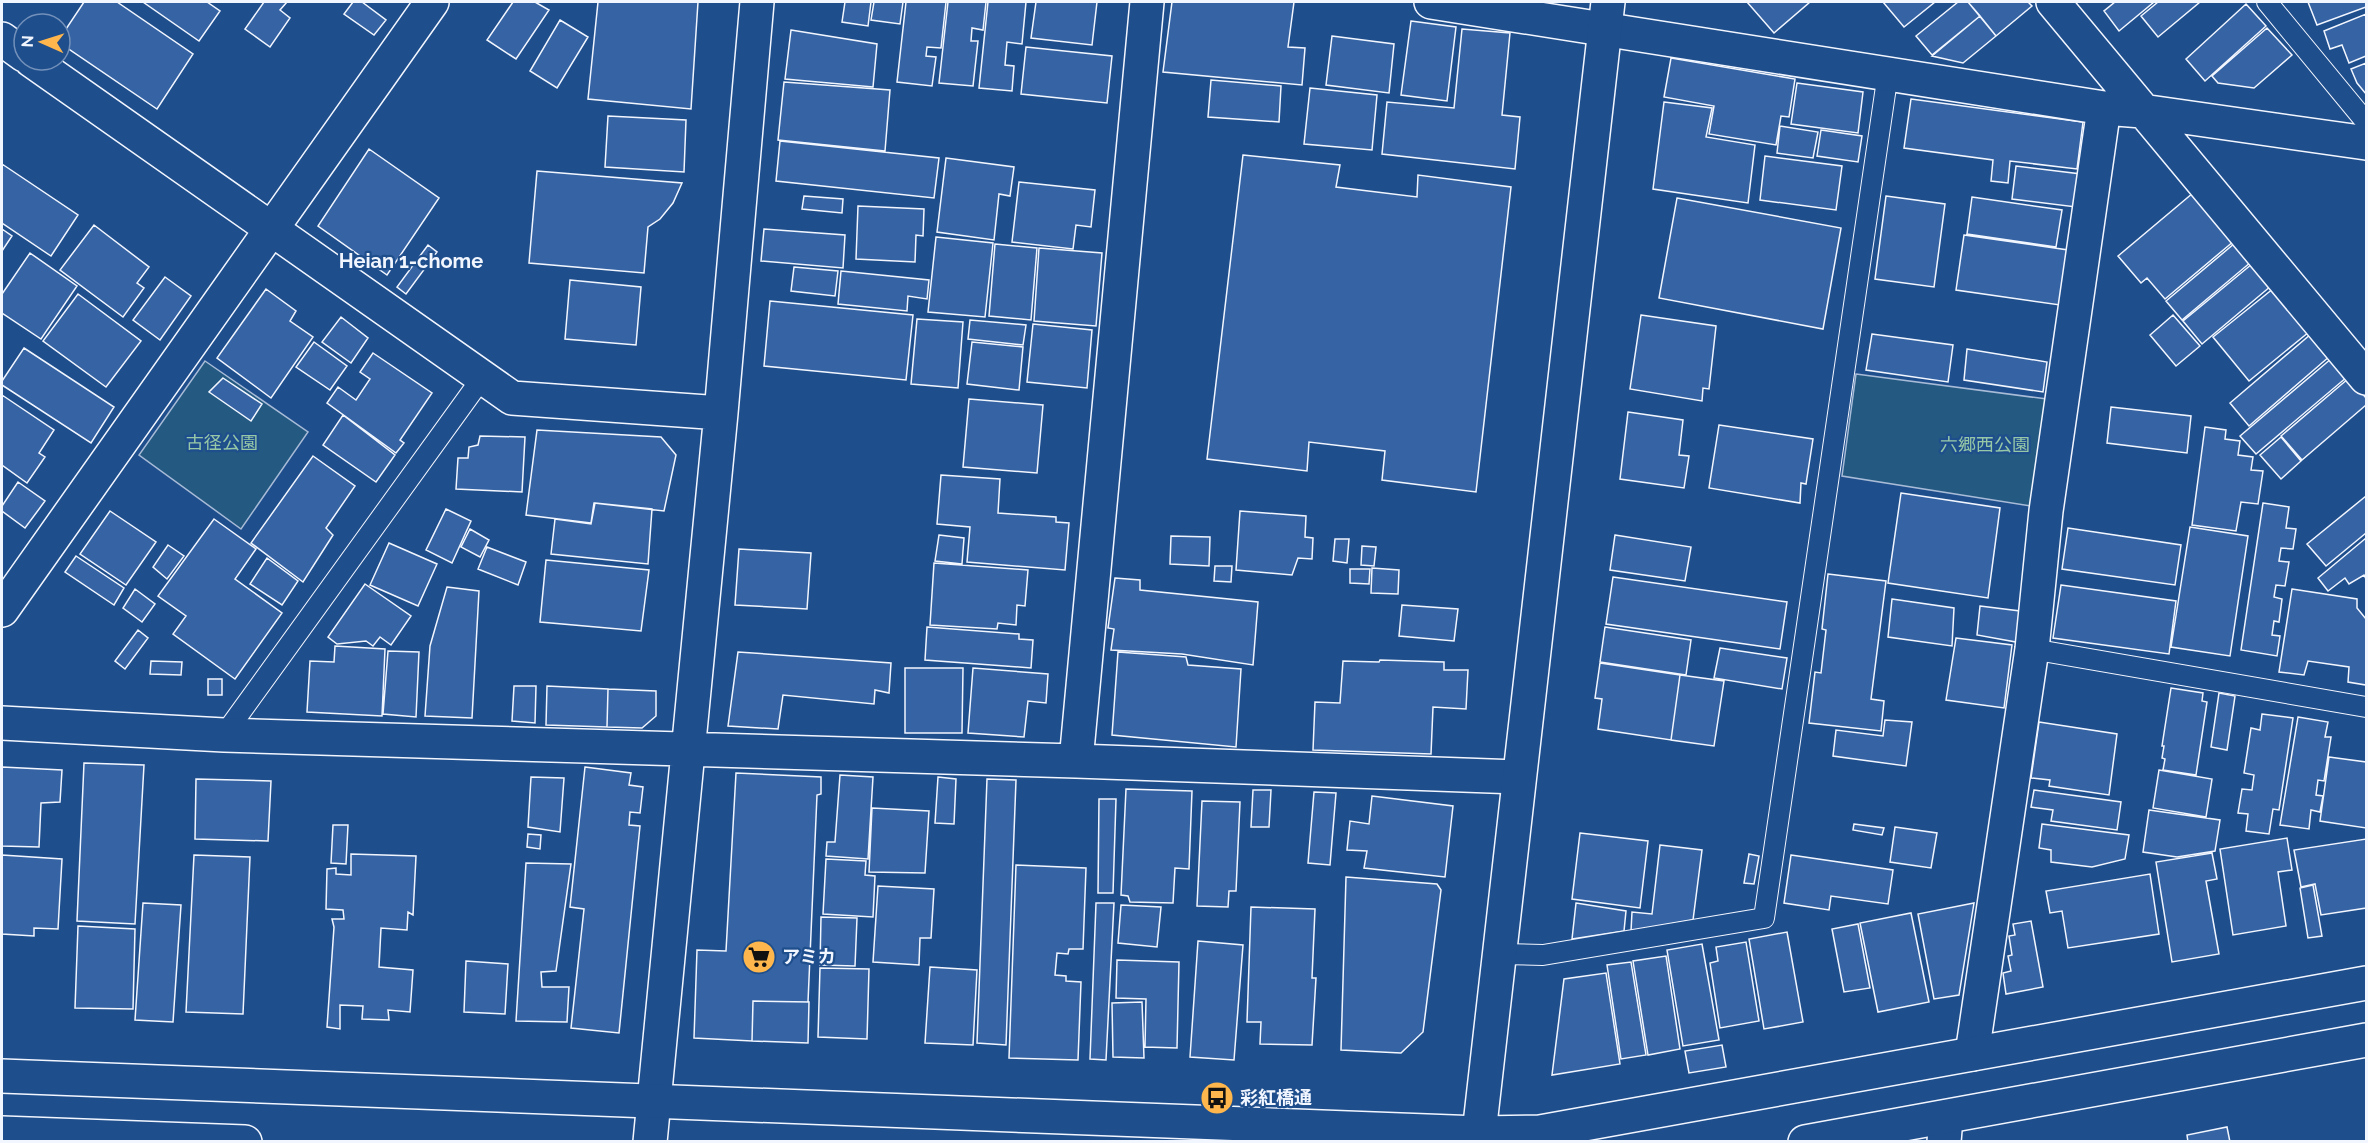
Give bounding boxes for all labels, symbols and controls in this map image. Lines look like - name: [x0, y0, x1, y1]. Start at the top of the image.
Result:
- north arrow: [12, 12, 72, 72]
- text: N: [18, 35, 37, 48]
- district label: Heian 1-chome: [339, 249, 483, 273]
- park label: 古径公園: [186, 432, 258, 453]
- park label: 六郷西公園: [1940, 434, 2030, 455]
- supermarket icon: アミカ: [741, 939, 777, 975]
- place label: アミカ: [782, 946, 836, 967]
- bus stop icon: 彩紅橋通: [1199, 1080, 1235, 1116]
- place label: 彩紅橋通: [1240, 1087, 1312, 1108]

